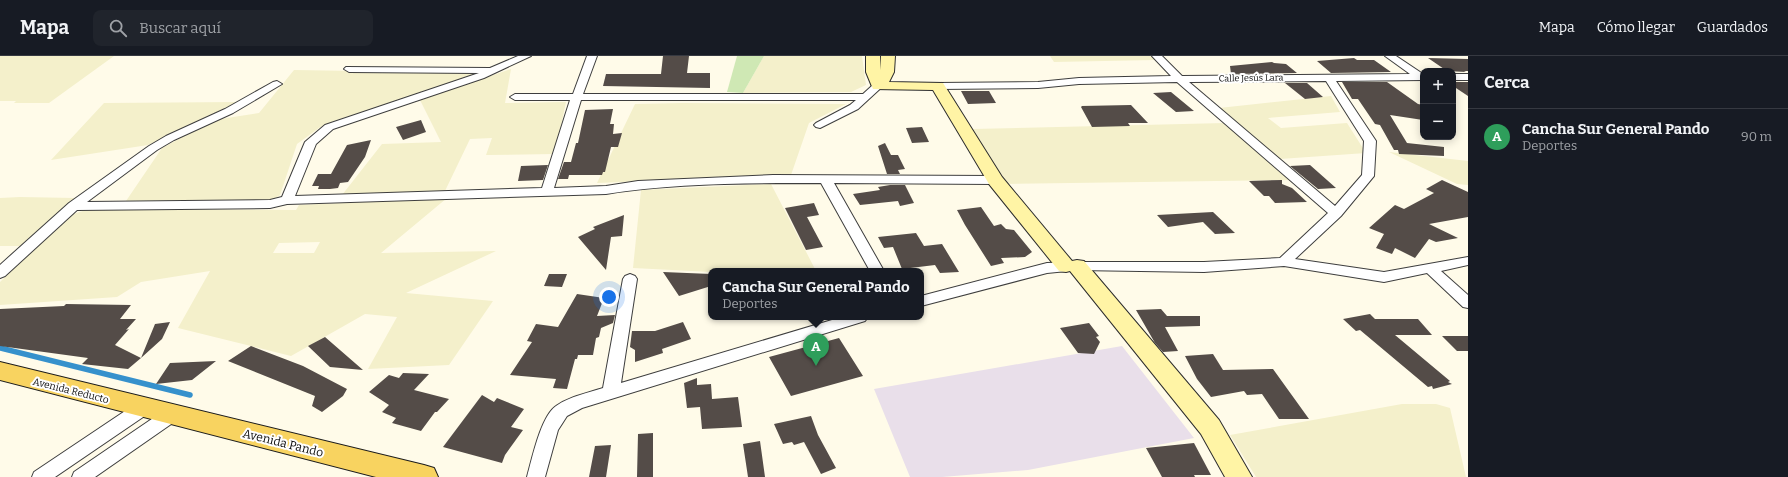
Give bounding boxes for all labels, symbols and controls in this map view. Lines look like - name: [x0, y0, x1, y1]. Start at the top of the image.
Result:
- search box: [93, 10, 373, 46]
- text: Mapa: [20, 16, 69, 39]
- icon: search: [107, 17, 129, 39]
- text: Buscar aquí: [139, 19, 221, 37]
- text: Mapa: [1539, 19, 1575, 36]
- text: Cómo llegar: [1597, 19, 1675, 36]
- text: Guardados: [1697, 19, 1768, 36]
- map controls: [1420, 68, 1456, 140]
- button: +: [1420, 68, 1456, 104]
- street label: Calle Jesús Lara: [1219, 72, 1283, 84]
- text: Cerca: [1484, 72, 1529, 93]
- button: −: [1420, 104, 1456, 140]
- text: Cancha Sur General Pando: [1522, 120, 1710, 138]
- text: A: [1492, 129, 1502, 144]
- text: 90 m: [1741, 129, 1772, 144]
- text: Deportes: [1522, 138, 1577, 153]
- popup: [708, 268, 924, 320]
- text: Cancha Sur General Pando: [722, 278, 910, 296]
- your location: [599, 287, 619, 307]
- text: Deportes: [722, 296, 777, 311]
- pin: A: [803, 333, 829, 366]
- street label: Avenida Reducto: [31, 376, 110, 406]
- street label: Avenida Pando: [241, 426, 325, 460]

